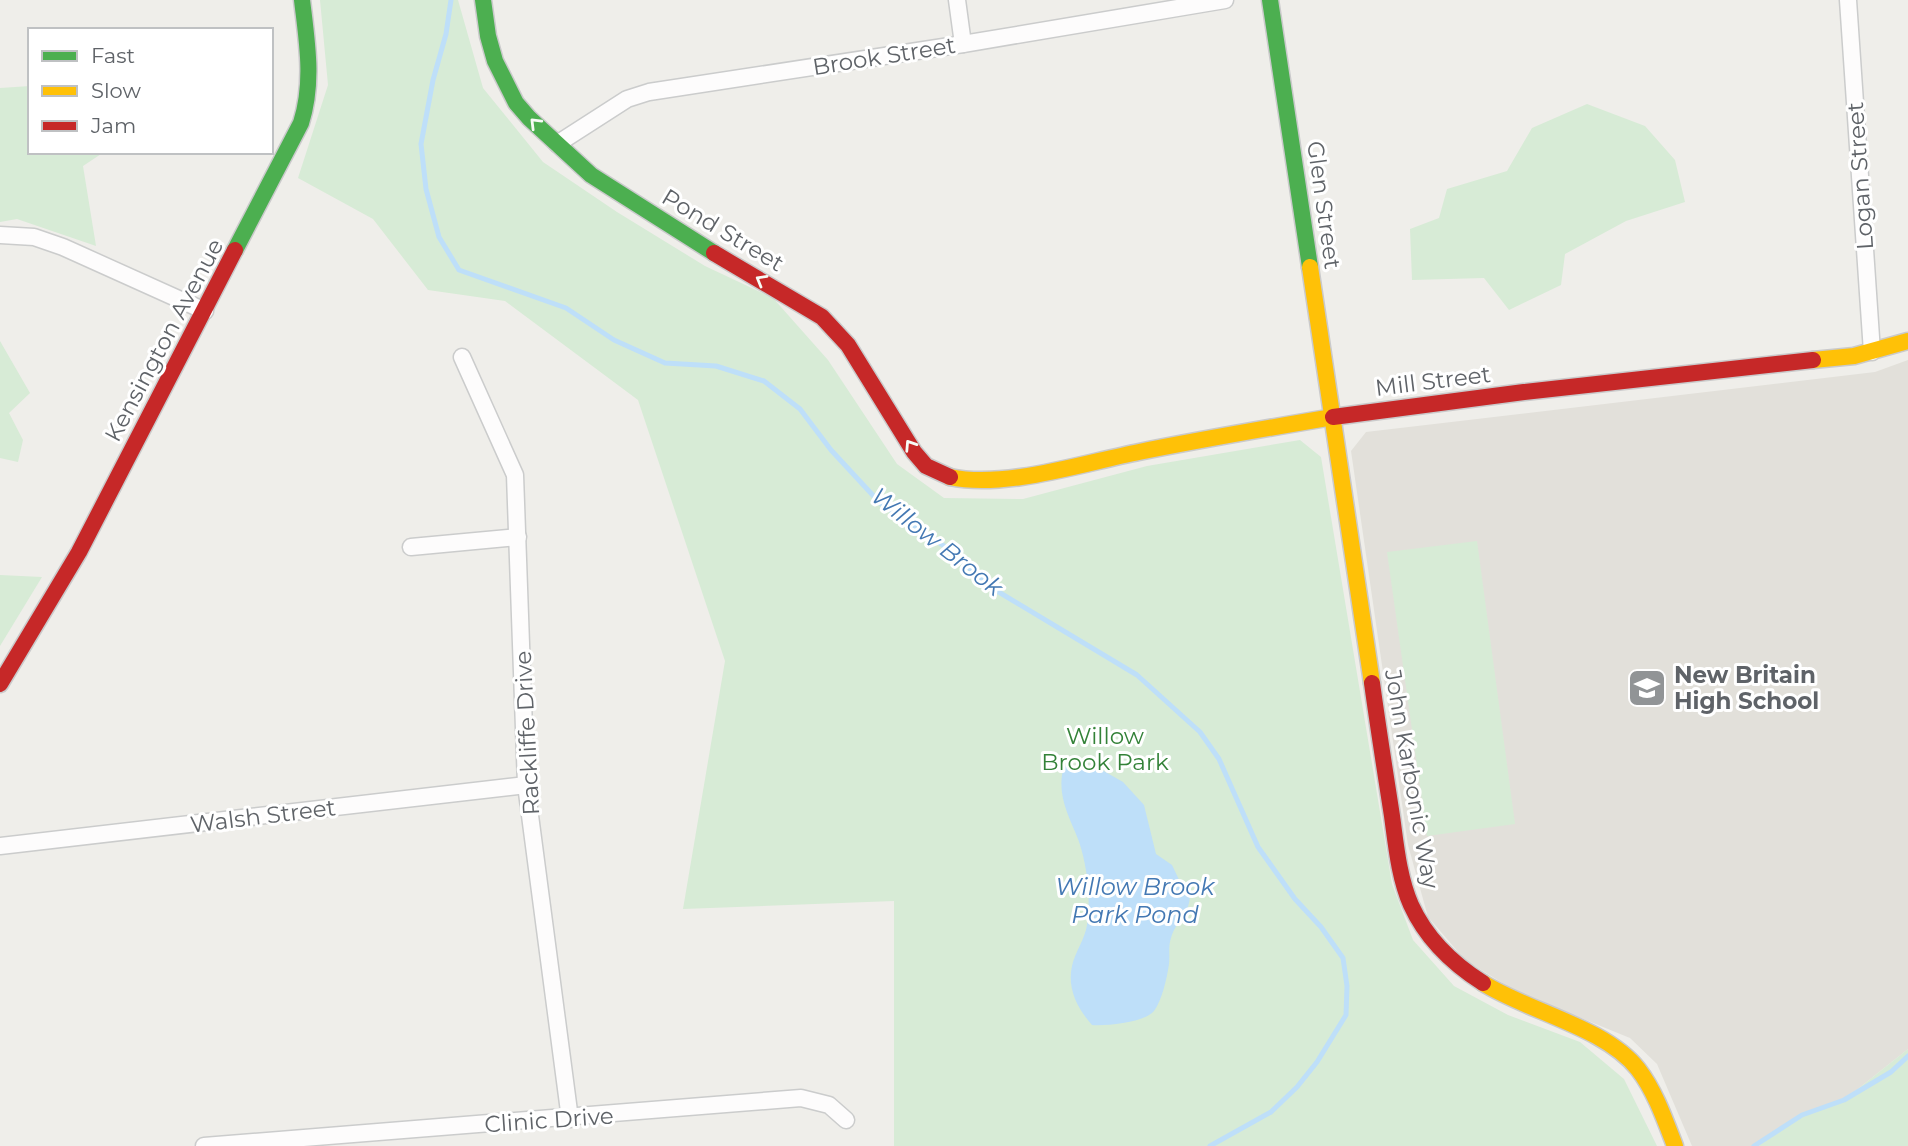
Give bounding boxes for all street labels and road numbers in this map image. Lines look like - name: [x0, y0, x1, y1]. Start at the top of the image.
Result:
- street label: Brook Street: [810, 31, 958, 81]
- street label: Logan Street: [1841, 101, 1879, 251]
- street label: Glen Street: [1301, 139, 1347, 271]
- street label: Pond Street: [657, 183, 789, 277]
- street label: Kensington Avenue: [99, 234, 229, 446]
- street label: Mill Street: [1374, 360, 1492, 402]
- street label: Rackliffe Drive: [509, 650, 545, 816]
- street label: John Karbonic Way: [1379, 666, 1445, 891]
- street label: Walsh Street: [189, 793, 337, 839]
- street label: Clinic Drive: [483, 1102, 615, 1138]

